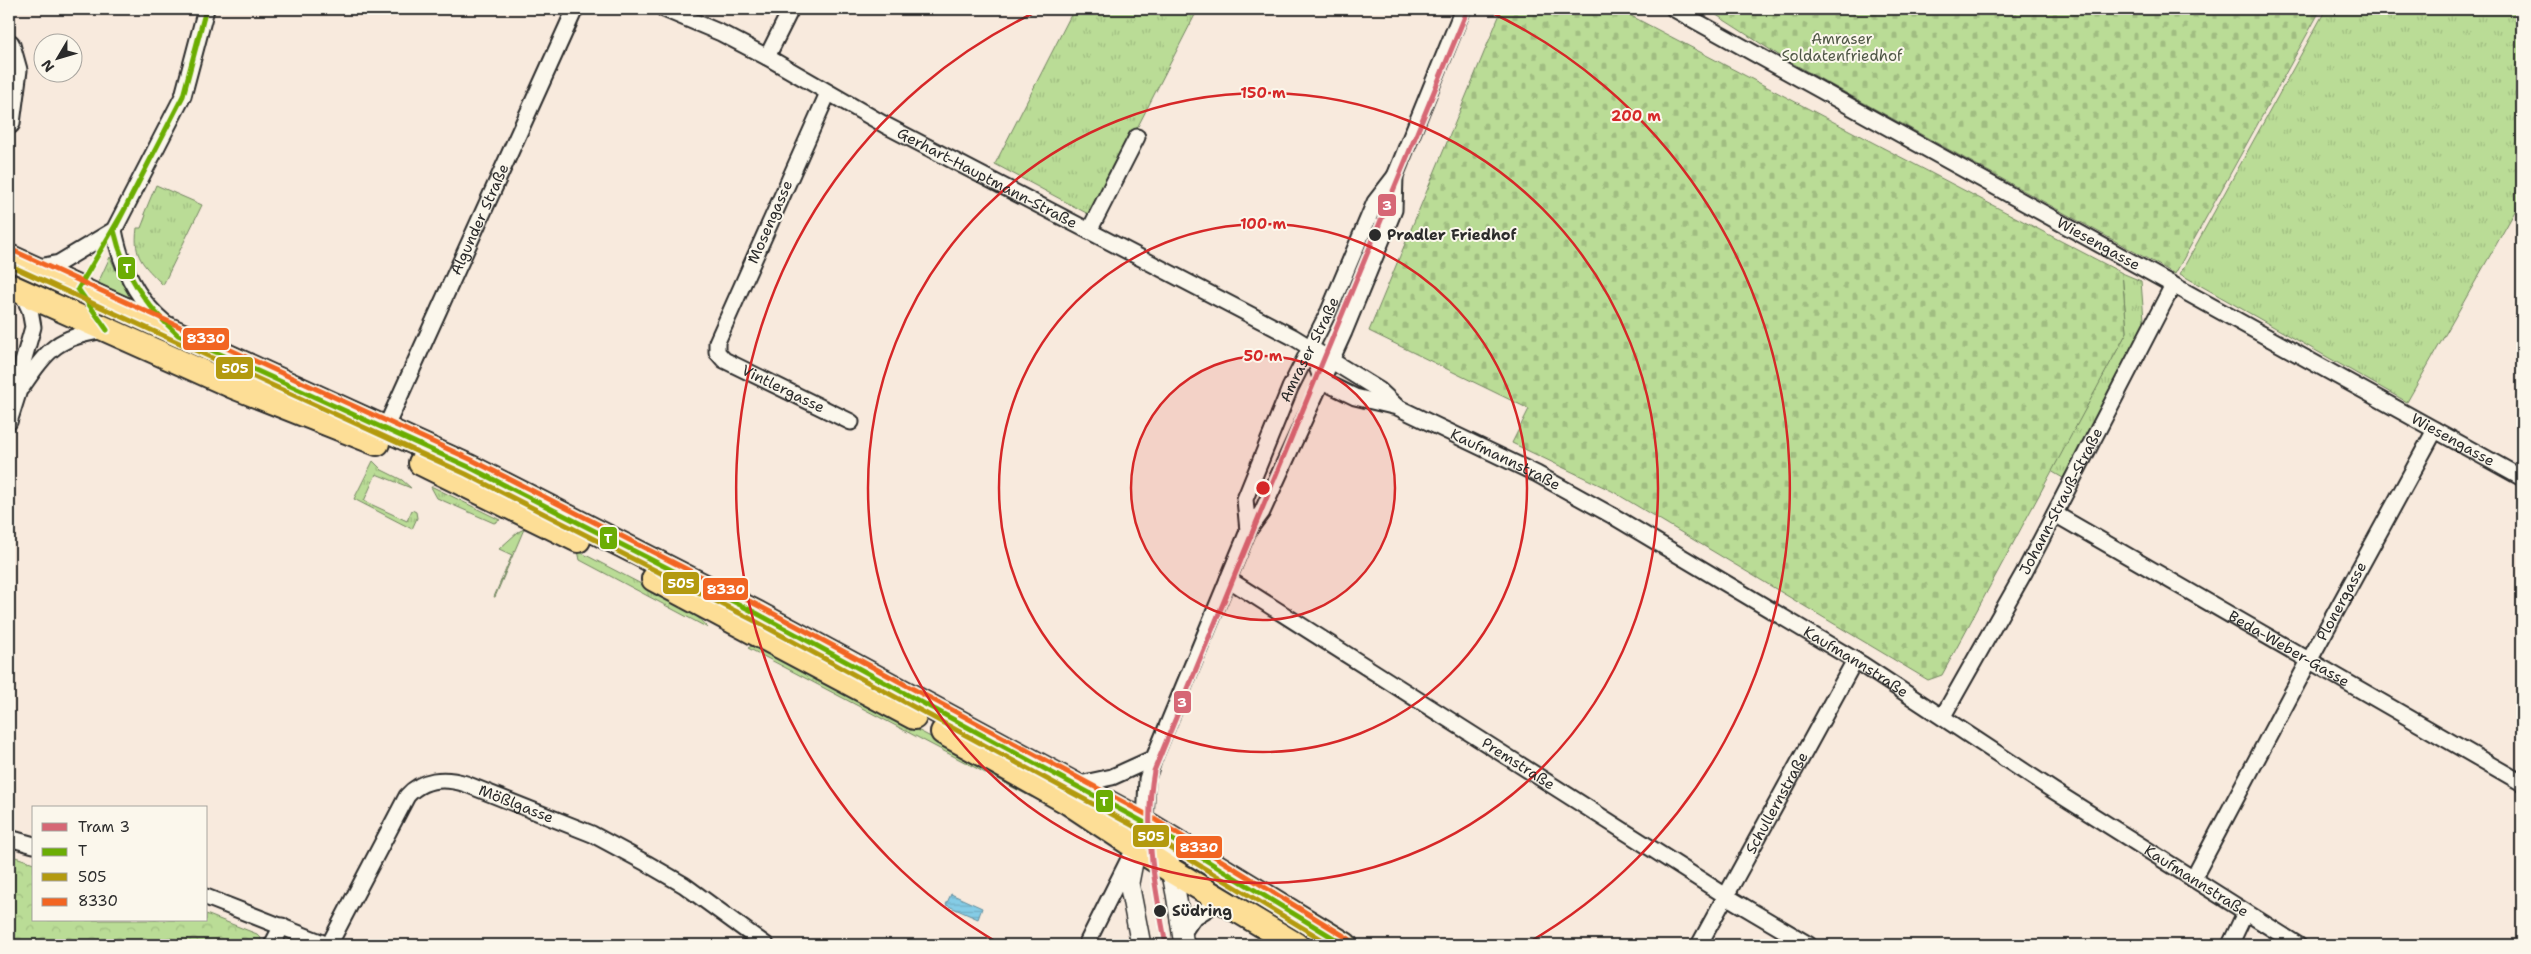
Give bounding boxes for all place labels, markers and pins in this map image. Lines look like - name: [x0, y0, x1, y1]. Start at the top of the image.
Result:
- place label: Pradler Friedhof: [1387, 225, 1517, 245]
- marker: Pradler Friedhof: [1367, 227, 1383, 243]
- centre of rings: [1254, 479, 1272, 497]
- place label: Südring: [1172, 901, 1232, 921]
- marker: Südring: [1152, 903, 1168, 919]

